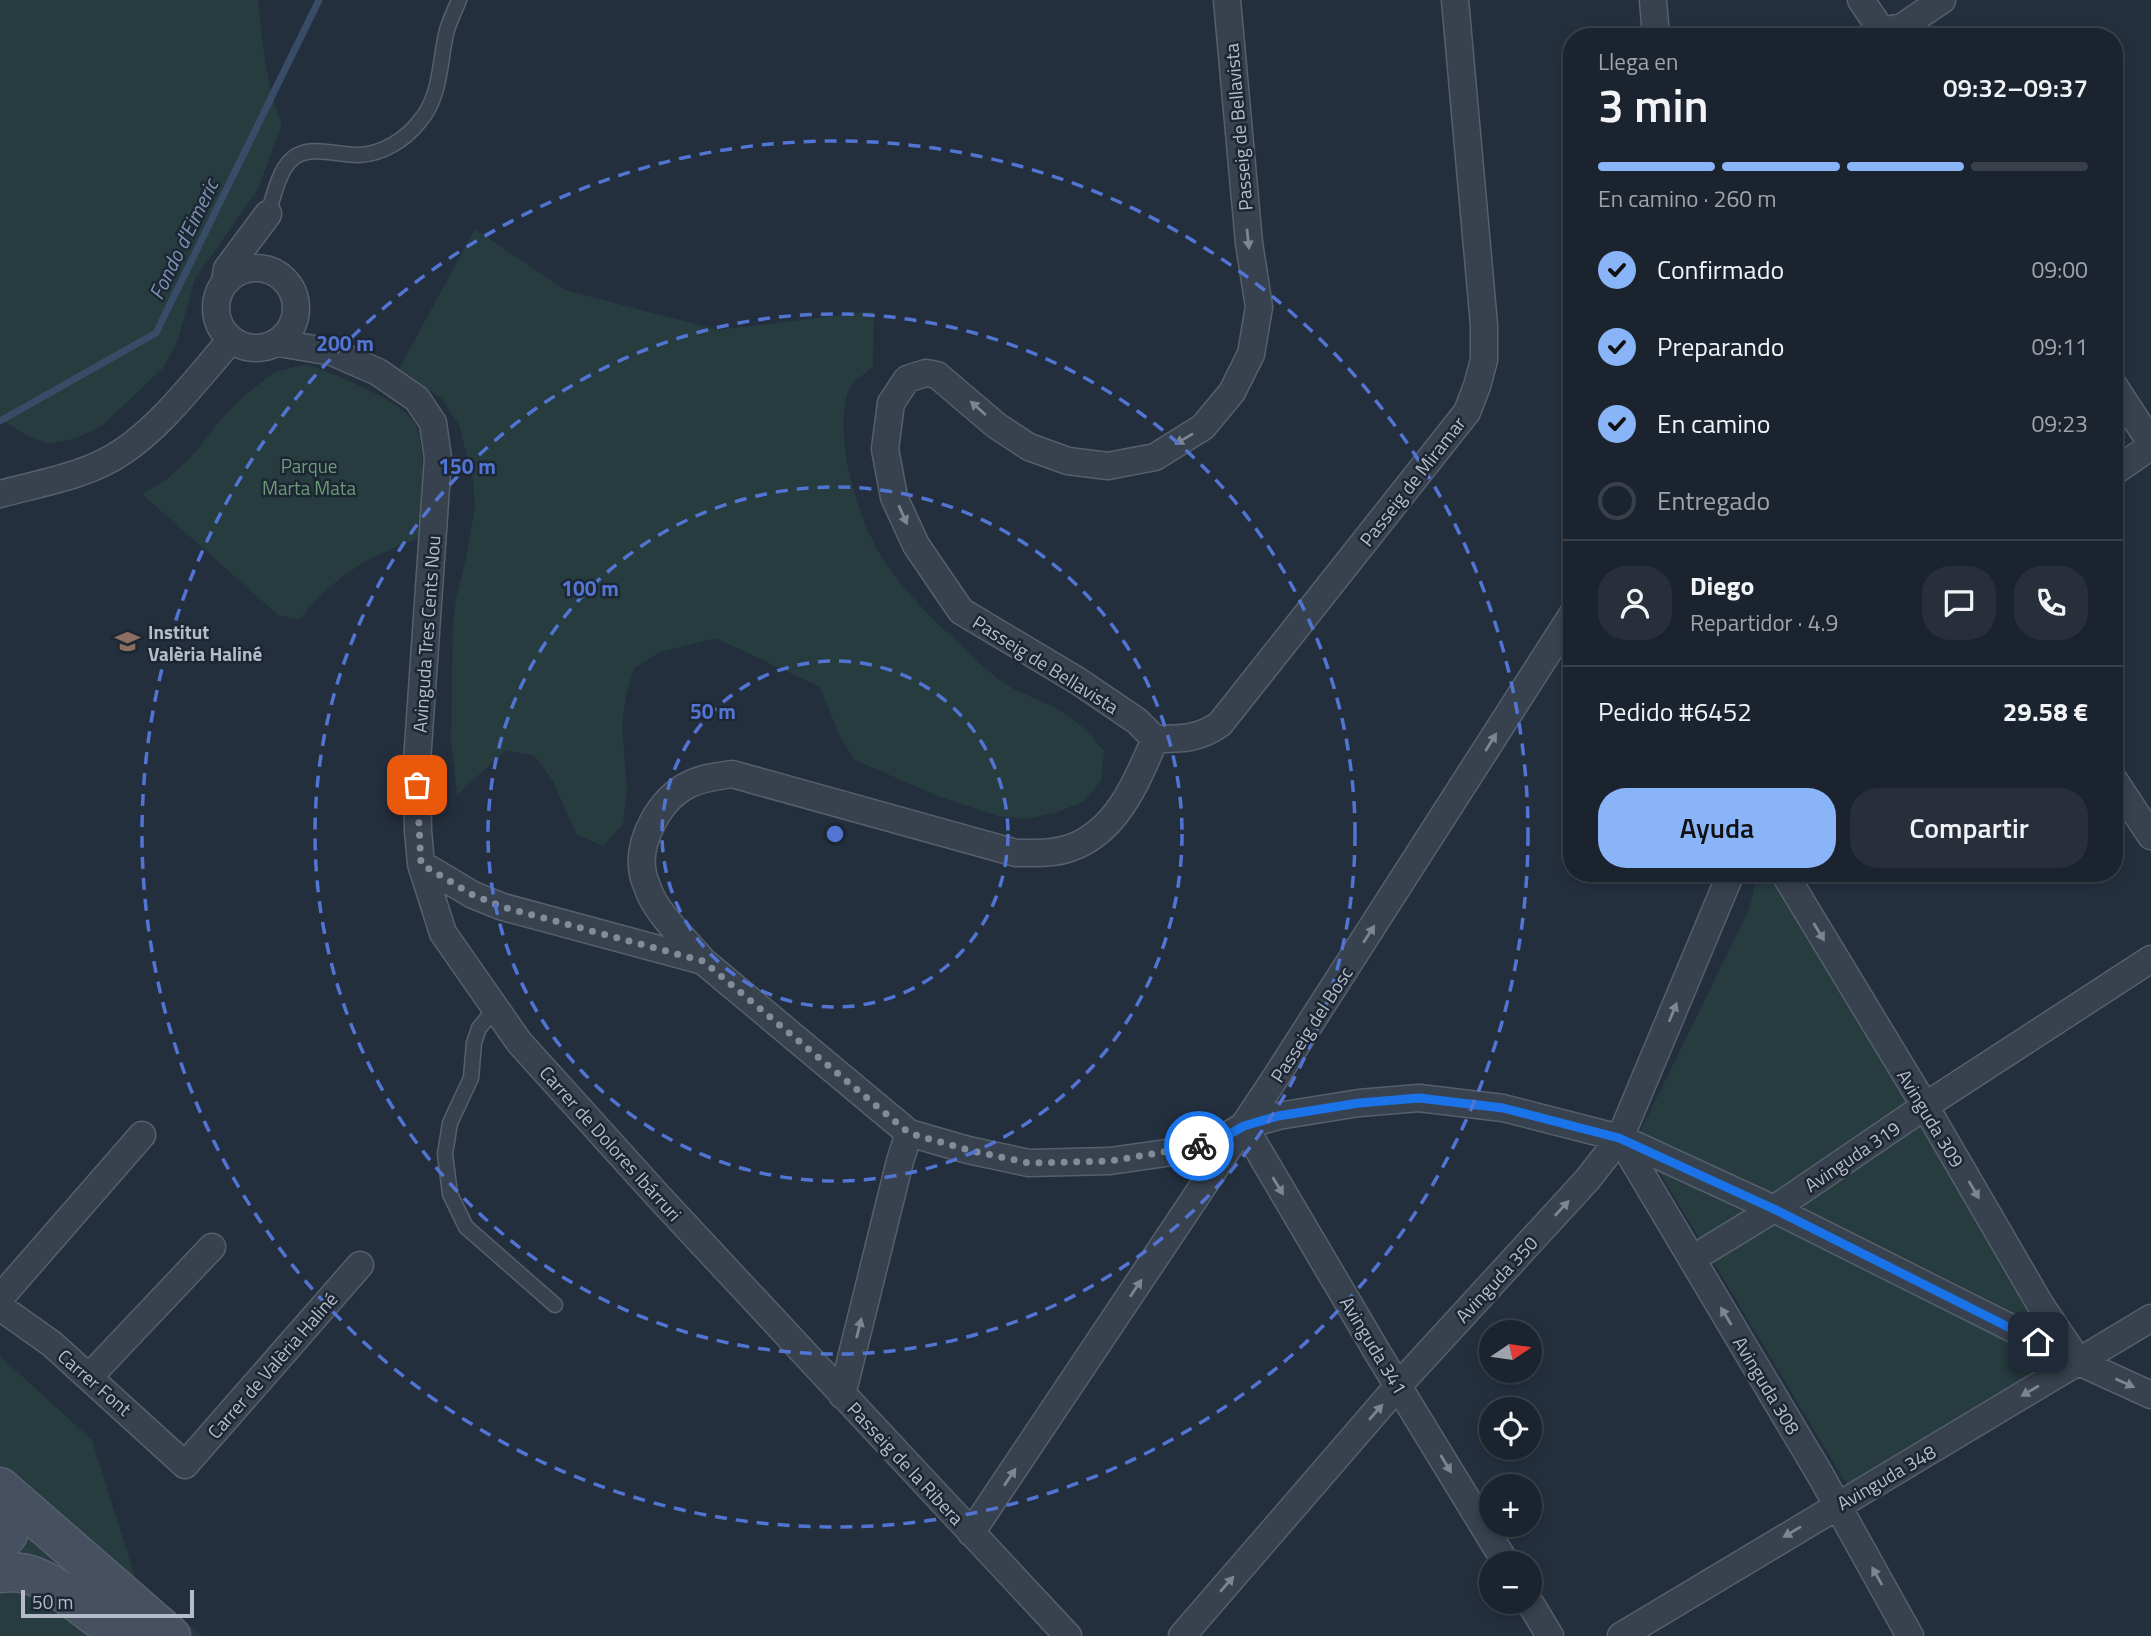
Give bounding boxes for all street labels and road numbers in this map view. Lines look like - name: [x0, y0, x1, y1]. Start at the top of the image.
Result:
- street label: Passeig de Bellavista: [1216, 42, 1260, 212]
- street label: Passeig de Miramar: [1352, 409, 1472, 552]
- street label: Avinguda Tres Cents Nou: [405, 534, 447, 734]
- street label: Passeig de Bellavista: [967, 607, 1125, 721]
- street label: Passeig del Bosc: [1263, 960, 1359, 1088]
- street label: Carrer de Dolores Ibárruri: [533, 1059, 689, 1227]
- street label: Avinguda 309: [1890, 1063, 1972, 1173]
- street label: Avinguda 319: [1798, 1113, 1906, 1199]
- street label: Avinguda 350: [1448, 1229, 1544, 1329]
- street label: Carrer de Valèria Haliné: [200, 1285, 344, 1445]
- street label: Avinguda 341: [1333, 1290, 1415, 1400]
- street label: Avinguda 308: [1726, 1330, 1808, 1440]
- street label: Carrer Font: [52, 1342, 139, 1423]
- street label: Passeig de la Ribera: [841, 1395, 971, 1532]
- street label: Avinguda 348: [1831, 1437, 1941, 1517]

